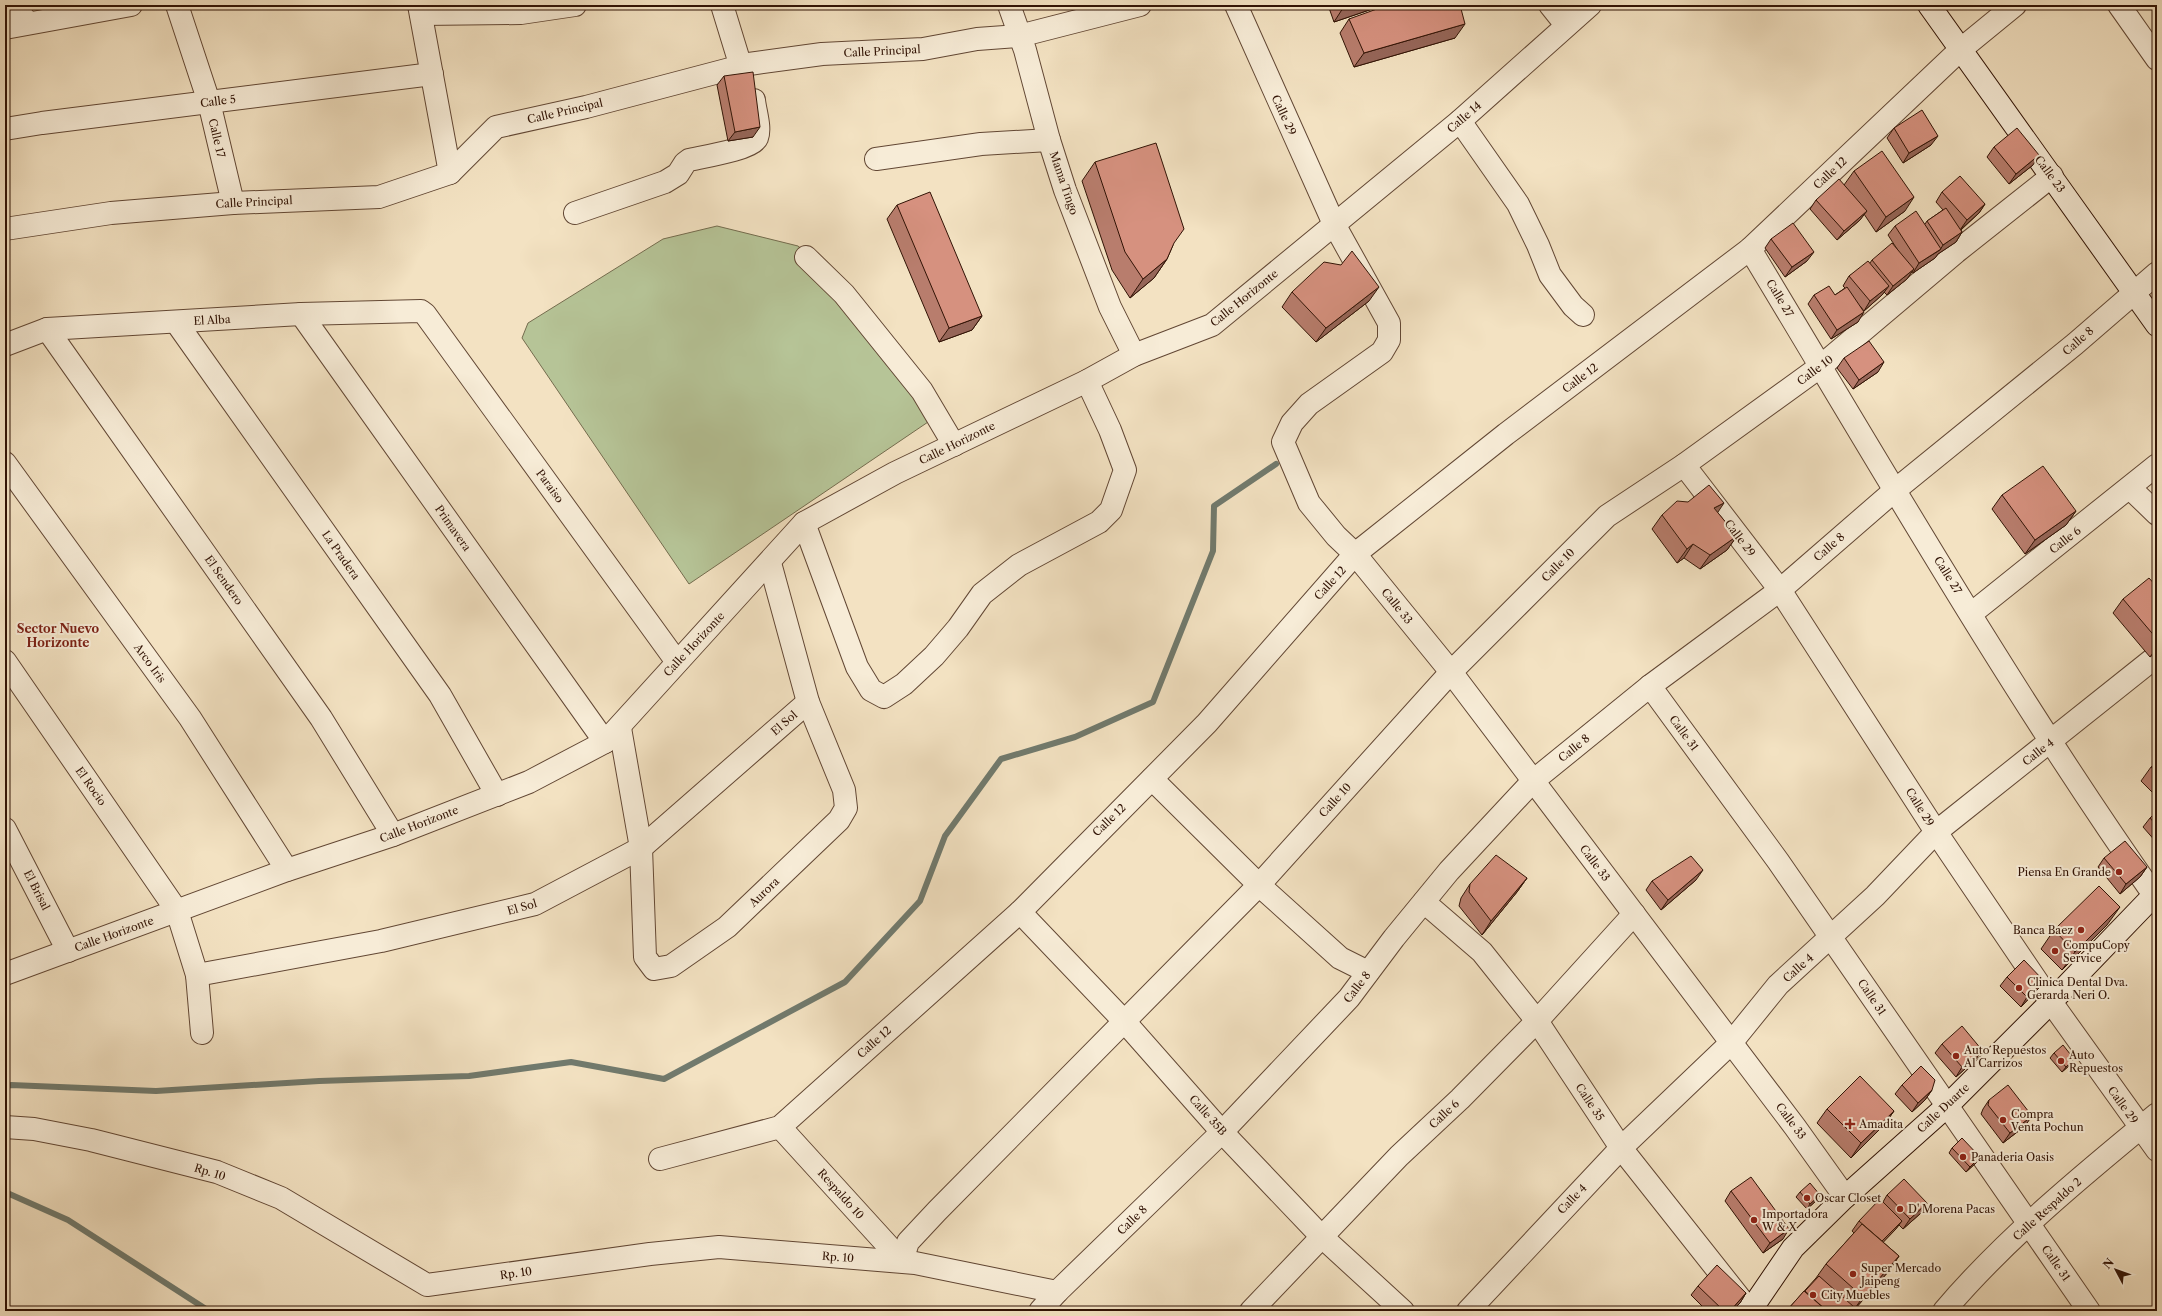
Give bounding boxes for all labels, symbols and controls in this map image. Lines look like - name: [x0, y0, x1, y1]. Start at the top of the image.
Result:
- street label: Calle Principal: [843, 42, 922, 60]
- street label: Calle 5: [199, 92, 237, 110]
- street label: Calle 29: [1269, 93, 1299, 137]
- street label: Calle Principal: [526, 95, 605, 126]
- street label: Calle 14: [1444, 98, 1484, 136]
- street label: Calle 17: [206, 117, 228, 160]
- street label: Mama Tingo: [1047, 149, 1081, 217]
- street label: Calle 23: [2032, 153, 2068, 195]
- street label: Calle 12: [1810, 154, 1850, 192]
- street label: Calle Principal: [215, 193, 294, 211]
- street label: Calle Horizonte: [1207, 266, 1281, 330]
- street label: Calle 27: [1763, 277, 1797, 320]
- street label: El Alba: [193, 312, 231, 328]
- street label: Calle 8: [2060, 324, 2096, 358]
- street label: Calle 10: [1794, 352, 1836, 388]
- street label: Calle 12: [1559, 360, 1601, 396]
- street label: Calle Horizonte: [917, 418, 997, 468]
- street label: Paraiso: [533, 466, 567, 506]
- street label: Primavera: [432, 502, 474, 554]
- street label: Calle 29: [1722, 517, 1758, 559]
- street label: Calle 6: [2046, 523, 2084, 557]
- street label: La Pradera: [319, 528, 363, 582]
- street label: Calle 8: [1811, 530, 1847, 564]
- street label: Calle 10: [1538, 545, 1578, 585]
- street label: El Sendero: [202, 552, 246, 608]
- street label: Calle 27: [1931, 554, 1965, 597]
- street label: Calle 12: [1311, 563, 1349, 603]
- street label: Calle 33: [1378, 585, 1416, 627]
- street label: Calle Horizonte: [661, 609, 727, 679]
- district label: Sector Nuevo Horizonte: [17, 621, 100, 650]
- street label: Arco Iris: [131, 640, 169, 685]
- street label: El Sol: [768, 707, 801, 738]
- street label: Calle 31: [1666, 712, 1702, 754]
- street label: Calle 8: [1555, 731, 1593, 765]
- street label: Calle 4: [2019, 735, 2057, 769]
- street label: El Rocio: [73, 764, 110, 808]
- street label: Calle 10: [1316, 780, 1354, 820]
- street label: Calle 29: [1903, 785, 1937, 829]
- street label: Calle 12: [1089, 801, 1129, 839]
- street label: Calle Horizonte: [378, 803, 460, 845]
- street label: Calle 33: [1577, 842, 1613, 884]
- place label: Piensa En Grande: [2018, 865, 2111, 879]
- marker: Piensa En Grande: [2114, 867, 2124, 877]
- street label: El Brisal: [21, 868, 53, 913]
- street label: Aurora: [745, 874, 782, 910]
- street label: El Sol: [505, 896, 539, 918]
- street label: Calle Horizonte: [73, 913, 155, 955]
- place label: Banca Baez: [2013, 923, 2073, 937]
- marker: Banca Baez: [2076, 925, 2086, 935]
- place label: CompuCopy Service: [2063, 938, 2131, 965]
- marker: CompuCopy Service: [2050, 946, 2060, 956]
- street label: Calle 4: [1780, 951, 1816, 985]
- street label: Calle 8: [1340, 968, 1374, 1006]
- place label: Clinica Dental Dva. Gerarda Neri O.: [2027, 975, 2128, 1002]
- street label: Calle 31: [1855, 976, 1889, 1018]
- marker: Clinica Dental Dva. Gerarda Neri O.: [2014, 983, 2024, 993]
- street label: Calle 12: [854, 1023, 894, 1061]
- place label: Auto Repuestos Al Carrizos: [1963, 1043, 2047, 1070]
- place label: Auto Repuestos: [2068, 1048, 2123, 1075]
- marker: Auto Repuestos Al Carrizos: [1951, 1051, 1961, 1061]
- marker: Auto Repuestos: [2056, 1056, 2066, 1066]
- street label: Calle Duarte: [1914, 1080, 1972, 1136]
- street label: Calle 35: [1572, 1081, 1608, 1123]
- street label: Calle 29: [2105, 1084, 2141, 1126]
- street label: Calle 35B: [1186, 1092, 1230, 1138]
- street label: Calle 6: [1426, 1096, 1462, 1132]
- street label: Calle 33: [1773, 1100, 1809, 1142]
- place label: Compra Venta Pochun: [2010, 1107, 2084, 1134]
- marker: Compra Venta Pochun: [1998, 1115, 2008, 1125]
- place label: Amadita: [1858, 1117, 1903, 1131]
- marker: Amadita: [1844, 1118, 1856, 1130]
- place label: Panaderia Oasis: [1971, 1150, 2054, 1164]
- marker: Panaderia Oasis: [1958, 1152, 1968, 1162]
- street label: Rp. 10: [193, 1161, 227, 1183]
- street label: Respaldo 10: [815, 1166, 867, 1222]
- street label: Calle Respaldo 2: [2010, 1175, 2084, 1243]
- street label: Calle 4: [1554, 1181, 1590, 1217]
- place label: Oscar Closet: [1815, 1191, 1881, 1205]
- marker: Oscar Closet: [1802, 1193, 1812, 1203]
- street label: Calle 8: [1114, 1202, 1150, 1238]
- place label: D' Morena Pacas: [1908, 1202, 1995, 1216]
- marker: D' Morena Pacas: [1895, 1204, 1905, 1214]
- place label: Importadora W & X: [1761, 1207, 1828, 1234]
- marker: Importadora W & X: [1749, 1215, 1759, 1225]
- street label: Calle 31: [2039, 1242, 2074, 1284]
- street label: Rp. 10: [821, 1249, 855, 1265]
- north arrow: [2096, 1250, 2136, 1290]
- text: N: [2100, 1255, 2117, 1272]
- place label: Super Mercado Jaipeng: [1859, 1261, 1941, 1288]
- street label: Rp. 10: [499, 1264, 533, 1282]
- marker: Super Mercado Jaipeng: [1848, 1269, 1858, 1279]
- place label: City Muebles: [1821, 1288, 1890, 1302]
- marker: City Muebles: [1808, 1290, 1818, 1300]

